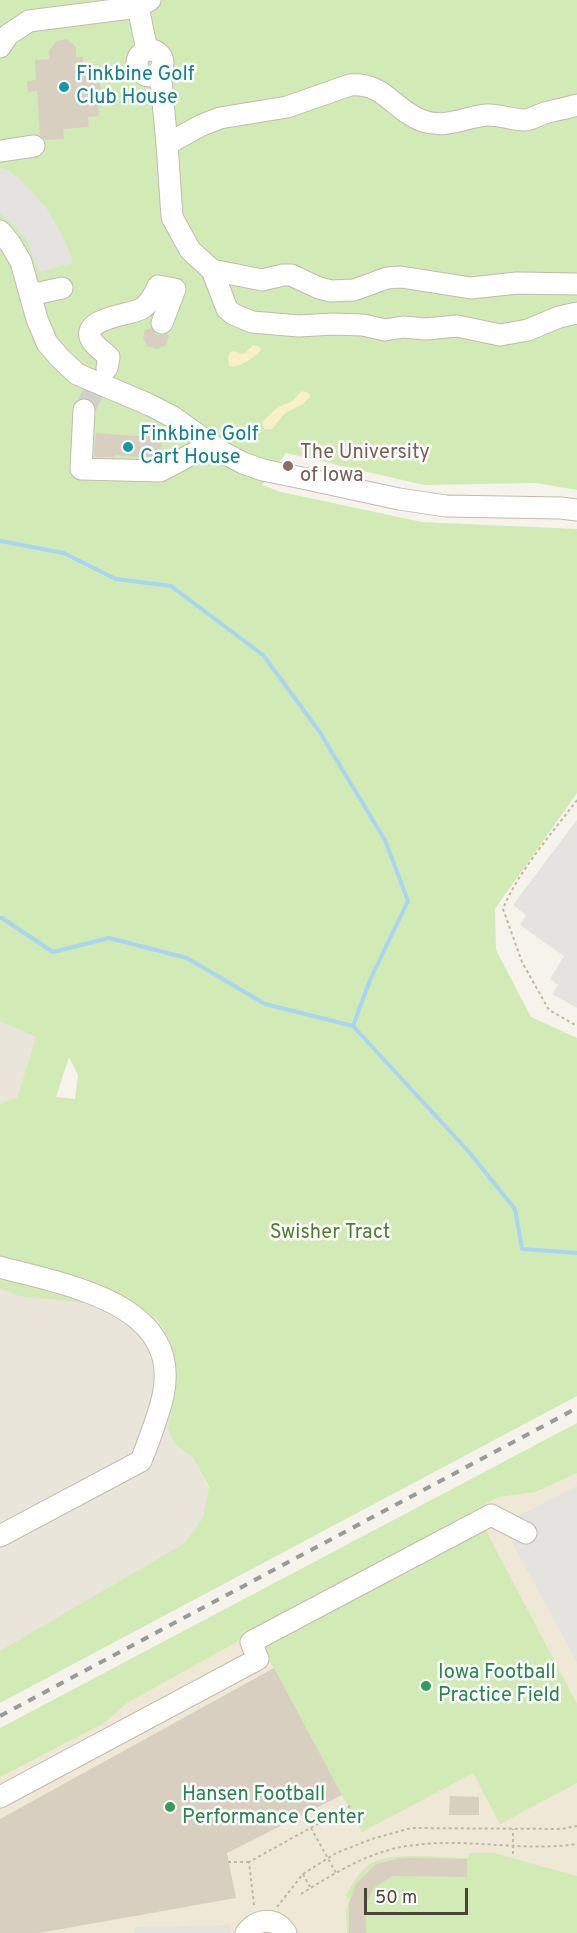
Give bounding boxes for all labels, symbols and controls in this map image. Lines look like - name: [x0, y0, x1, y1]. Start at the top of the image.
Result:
- place label: Finkbine Golf Club House: [76, 64, 194, 111]
- marker: Finkbine Golf Club House: [57, 80, 71, 94]
- place label: Finkbine Golf Cart House: [140, 424, 258, 471]
- marker: Finkbine Golf Cart House: [121, 440, 135, 454]
- place label: The University of Iowa: [300, 442, 430, 489]
- marker: The University of Iowa: [281, 459, 295, 473]
- park label: Swisher Tract: [270, 1222, 390, 1246]
- place label: Iowa Football Practice Field: [438, 1662, 560, 1709]
- marker: Iowa Football Practice Field: [419, 1679, 433, 1693]
- place label: Hansen Football Performance Center: [182, 1784, 365, 1831]
- marker: Hansen Football Performance Center: [163, 1800, 177, 1814]
- scale bar: [367, 1876, 470, 1914]
- text: 50 m: [375, 1887, 417, 1910]

